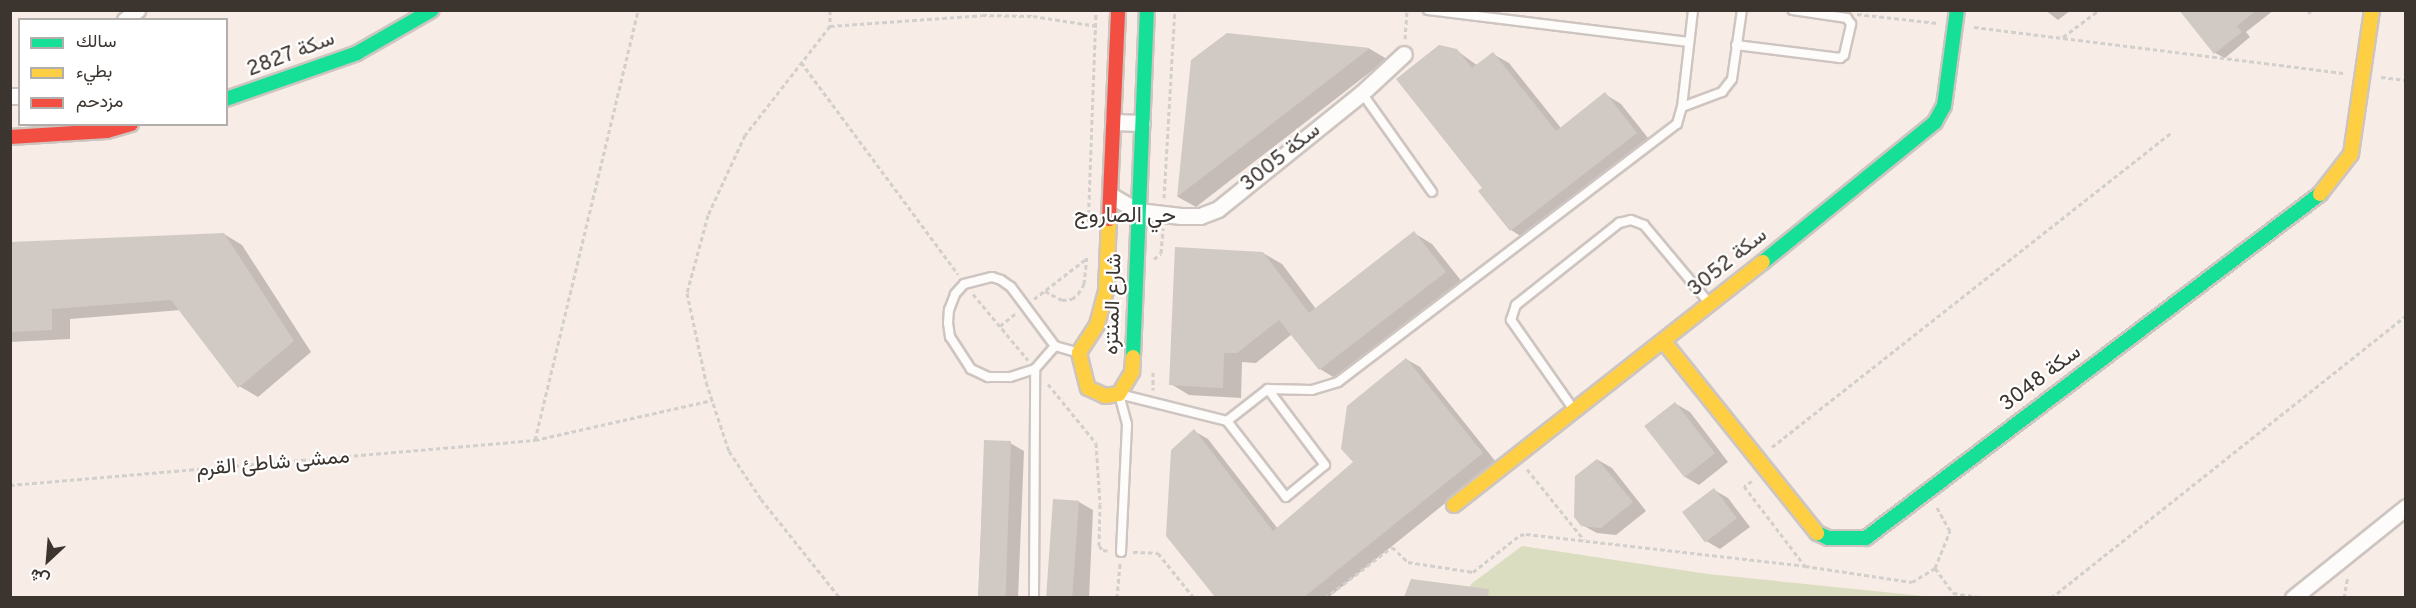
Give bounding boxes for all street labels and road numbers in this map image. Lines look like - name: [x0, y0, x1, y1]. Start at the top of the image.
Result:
- street label: سكة 2827: [244, 27, 338, 83]
- street label: سكة 3005: [1236, 118, 1326, 198]
- street label: سكة 3052: [1683, 223, 1773, 303]
- street label: شارع المنتزه: [1100, 253, 1128, 355]
- street label: سكة 3048: [1996, 340, 2086, 418]
- street label: ممشى شاطئ القرم: [195, 445, 351, 483]

